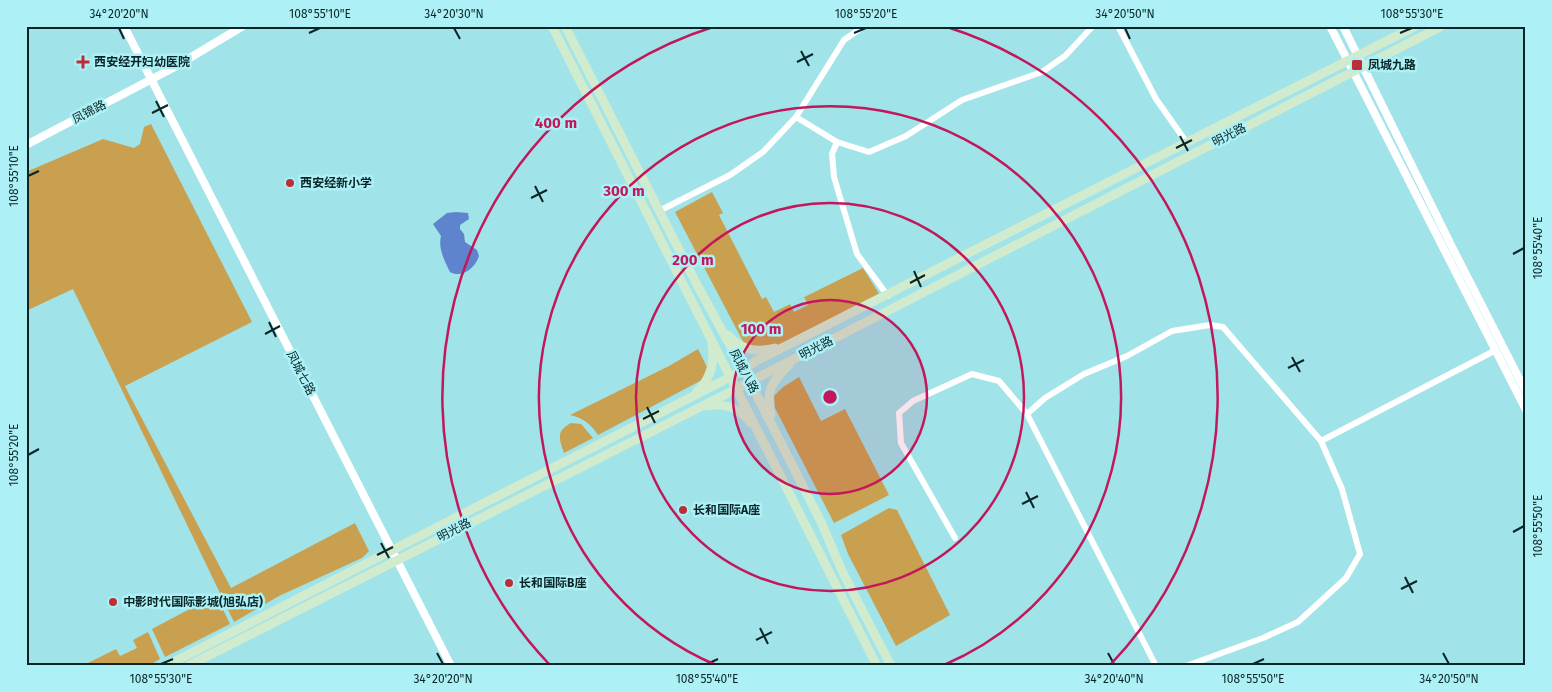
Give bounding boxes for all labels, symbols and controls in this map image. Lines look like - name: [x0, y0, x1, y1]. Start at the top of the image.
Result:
- text: 34°20'20"N: [89, 7, 149, 21]
- text: 108°55'10"E: [289, 7, 351, 21]
- text: 34°20'30"N: [424, 7, 484, 21]
- text: 108°55'20"E: [835, 7, 897, 21]
- text: 34°20'50"N: [1095, 7, 1155, 21]
- text: 108°55'30"E: [1381, 7, 1443, 21]
- marker: 西安经开妇幼医院: [76, 55, 90, 69]
- place label: 西安经开妇幼医院: [94, 55, 190, 69]
- marker: 凤城九路: [1350, 58, 1364, 72]
- place label: 凤城九路: [1368, 58, 1416, 72]
- street label: 凤锦路: [70, 97, 108, 127]
- text: 400 m: [535, 114, 577, 132]
- street label: 明光路: [1210, 121, 1248, 149]
- text: 108°55'10"E: [7, 145, 21, 207]
- place label: 西安经新小学: [300, 176, 372, 190]
- marker: 西安经新小学: [284, 177, 296, 189]
- text: 300 m: [602, 182, 645, 200]
- text: 108°55'40"E: [1531, 217, 1545, 279]
- text: 200 m: [672, 251, 714, 269]
- text: 100 m: [741, 320, 781, 338]
- street label: 明光路: [797, 334, 835, 362]
- street label: 凤城八路: [727, 347, 761, 395]
- street label: 凤城七路: [284, 348, 318, 398]
- centre of rings: [821, 388, 839, 406]
- text: 108°55'20"E: [7, 424, 21, 486]
- text: 108°55'50"E: [1531, 495, 1545, 557]
- place label: 长和国际A座: [693, 503, 760, 517]
- marker: 长和国际A座: [677, 504, 689, 516]
- street label: 明光路: [435, 516, 473, 544]
- place label: 长和国际B座: [519, 576, 586, 590]
- marker: 长和国际B座: [503, 577, 515, 589]
- place label: 中影时代国际影城(旭弘店): [123, 595, 263, 609]
- marker: 中影时代国际影城(旭弘店): [107, 596, 119, 608]
- text: 108°55'30"E: [130, 672, 192, 686]
- text: 34°20'20"N: [413, 672, 473, 686]
- text: 108°55'40"E: [676, 672, 738, 686]
- text: 34°20'40"N: [1084, 672, 1144, 686]
- text: 108°55'50"E: [1222, 672, 1284, 686]
- text: 34°20'50"N: [1419, 672, 1479, 686]

